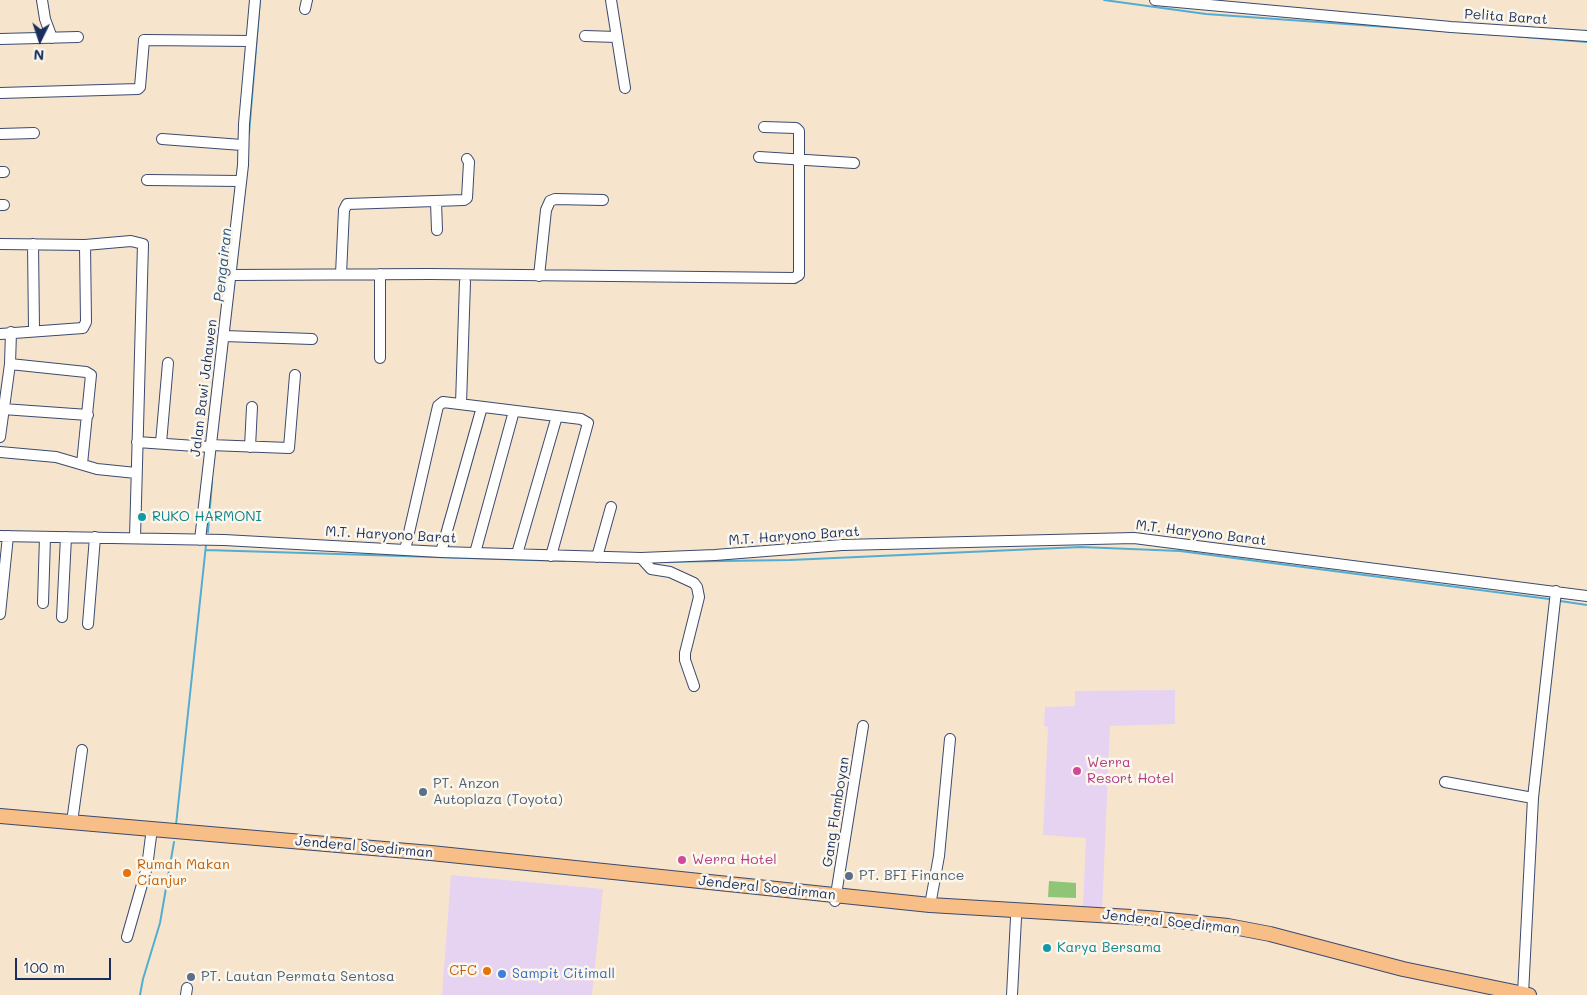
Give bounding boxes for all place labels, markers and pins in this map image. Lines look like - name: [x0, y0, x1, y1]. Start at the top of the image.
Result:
- place label: RUKO HARMONI: [152, 509, 262, 525]
- marker: RUKO HARMONI: [136, 511, 148, 523]
- place label: Werra Resort Hotel: [1087, 755, 1174, 788]
- marker: Werra Resort Hotel: [1071, 765, 1083, 777]
- place label: PT. Anzon Autoplaza (Toyota): [433, 776, 563, 809]
- marker: PT. Anzon Autoplaza (Toyota): [417, 786, 429, 798]
- place label: Werra Hotel: [692, 852, 777, 868]
- marker: Werra Hotel: [676, 854, 688, 866]
- place label: Rumah Makan Cianjur: [137, 857, 230, 890]
- marker: Rumah Makan Cianjur: [121, 867, 133, 879]
- place label: PT. BFI Finance: [859, 868, 964, 884]
- marker: PT. BFI Finance: [843, 870, 855, 882]
- place label: Karya Bersama: [1057, 940, 1162, 956]
- marker: Karya Bersama: [1041, 942, 1053, 954]
- place label: CFC: [449, 963, 477, 979]
- marker: CFC: [481, 965, 493, 977]
- place label: Sampit Citimall: [512, 966, 615, 982]
- marker: Sampit Citimall: [496, 968, 508, 980]
- place label: PT. Lautan Permata Sentosa: [201, 969, 395, 985]
- marker: PT. Lautan Permata Sentosa: [185, 971, 197, 983]

